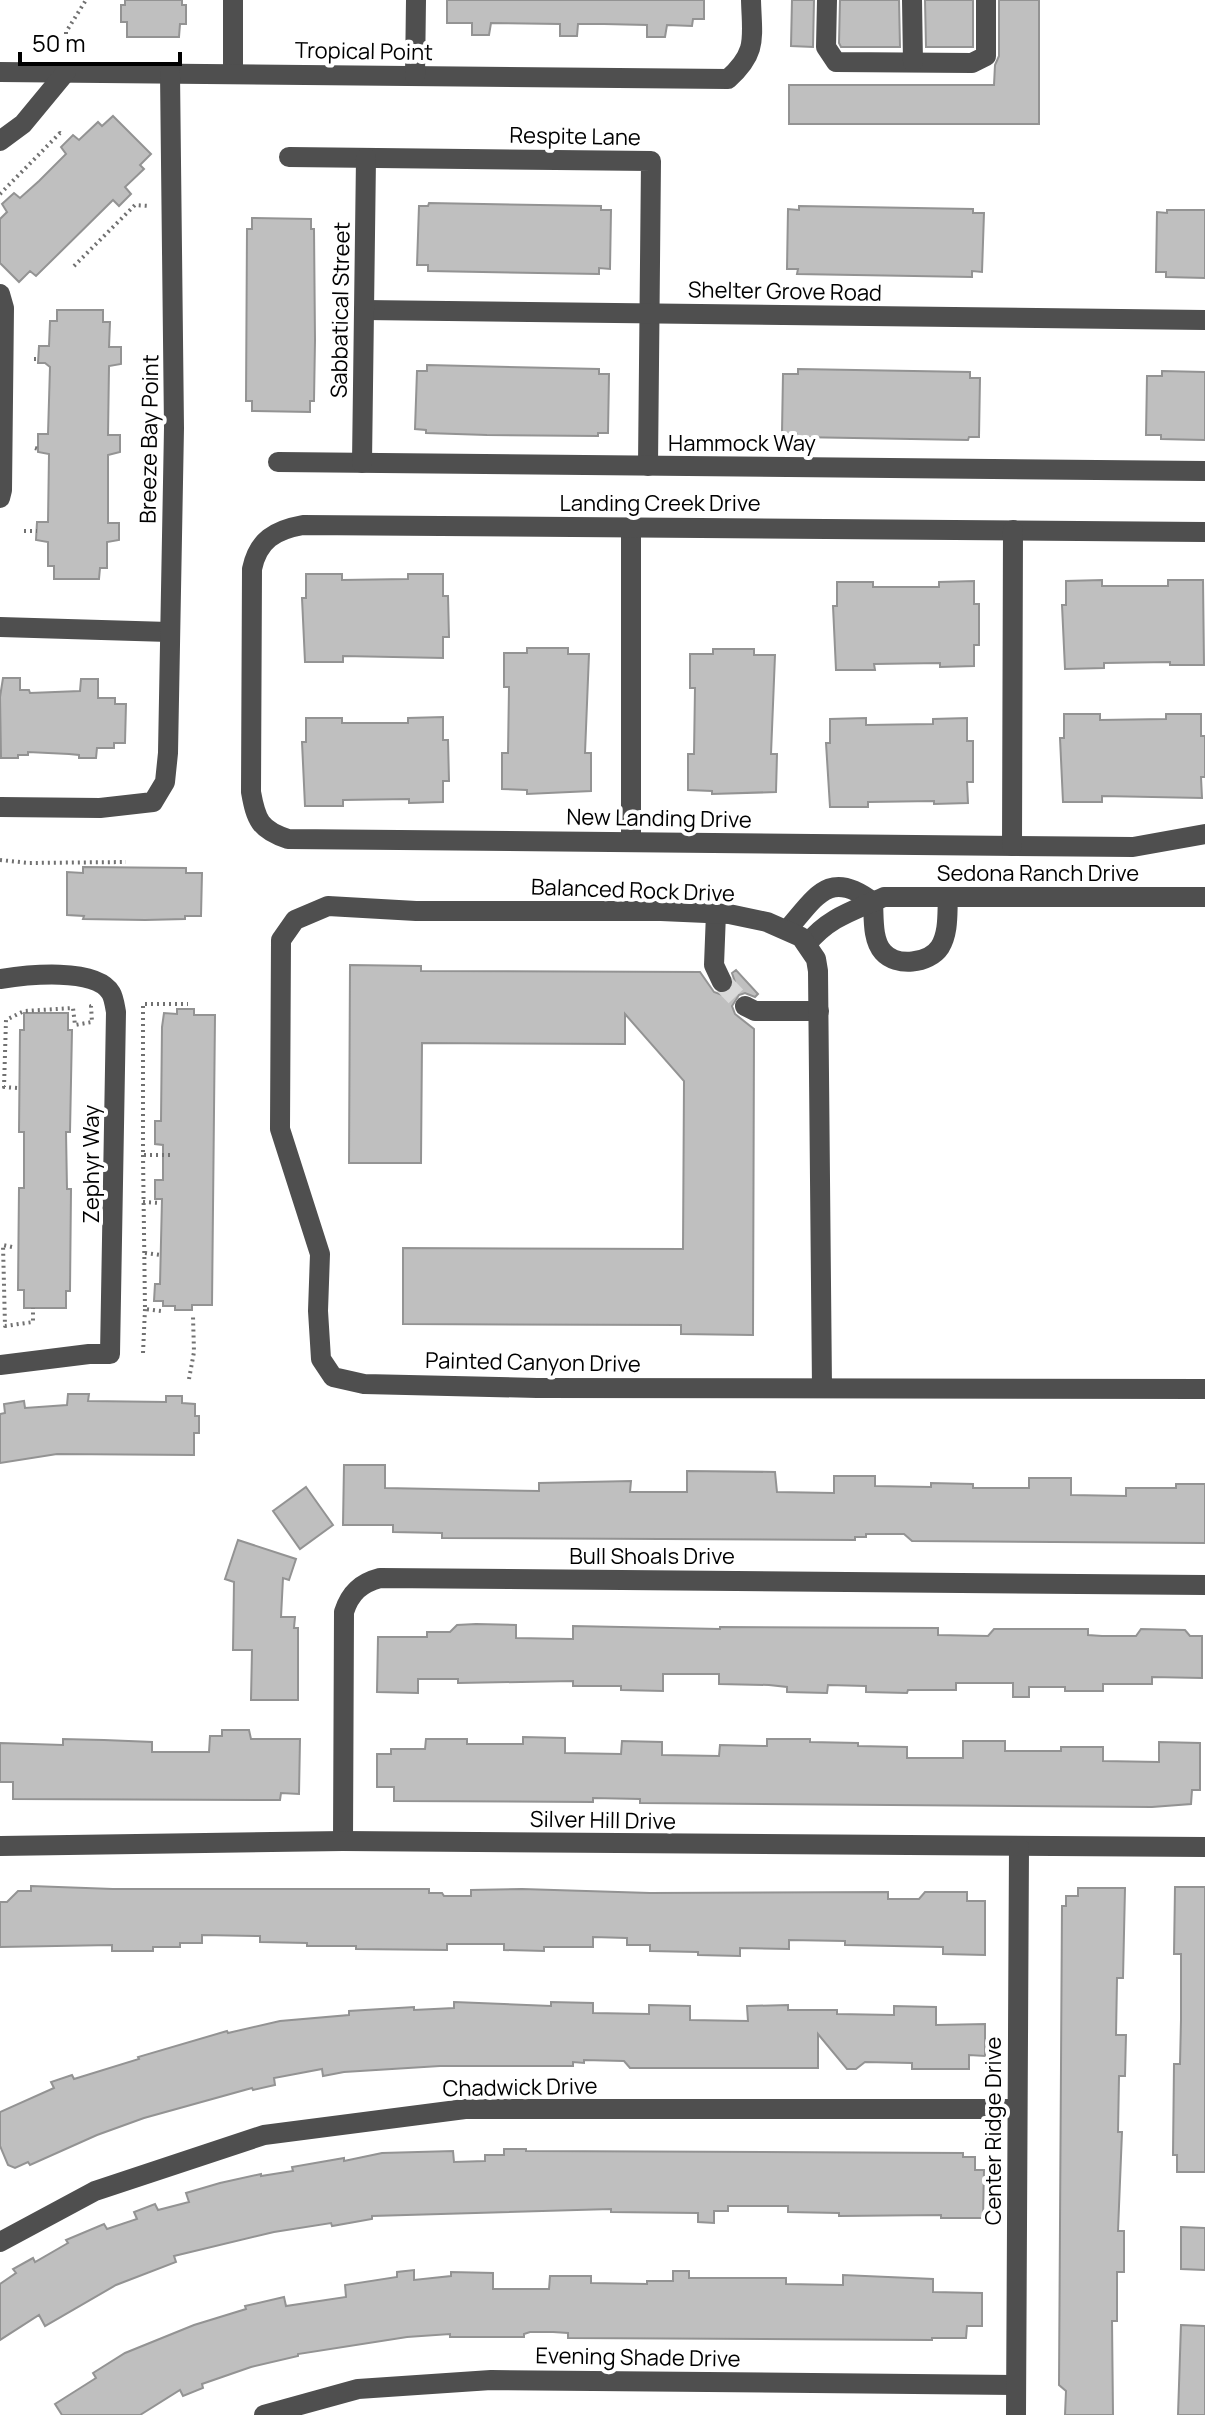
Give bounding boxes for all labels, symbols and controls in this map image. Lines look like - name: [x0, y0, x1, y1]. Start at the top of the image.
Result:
- scale bar: [20, 16, 180, 66]
- text: 50 m: [32, 26, 86, 59]
- street label: Tropical Point: [295, 35, 433, 67]
- street label: Respite Lane: [509, 120, 641, 152]
- street label: Sabbatical Street: [323, 221, 357, 398]
- street label: Shelter Grove Road: [688, 274, 882, 308]
- street label: Breeze Bay Point: [133, 354, 165, 524]
- street label: Hammock Way: [668, 428, 816, 458]
- street label: Landing Creek Drive: [559, 488, 761, 518]
- street label: New Landing Drive: [566, 801, 752, 835]
- street label: Sedona Ranch Drive: [937, 858, 1139, 888]
- street label: Balanced Rock Drive: [531, 871, 736, 909]
- street label: Zephyr Way: [76, 1104, 106, 1223]
- street label: Painted Canyon Drive: [425, 1345, 641, 1379]
- street label: Bull Shoals Drive: [569, 1541, 735, 1571]
- street label: Silver Hill Drive: [530, 1804, 676, 1836]
- street label: Center Ridge Drive: [978, 2037, 1008, 2225]
- street label: Chadwick Drive: [442, 2071, 598, 2103]
- street label: Evening Shade Drive: [535, 2340, 741, 2374]

